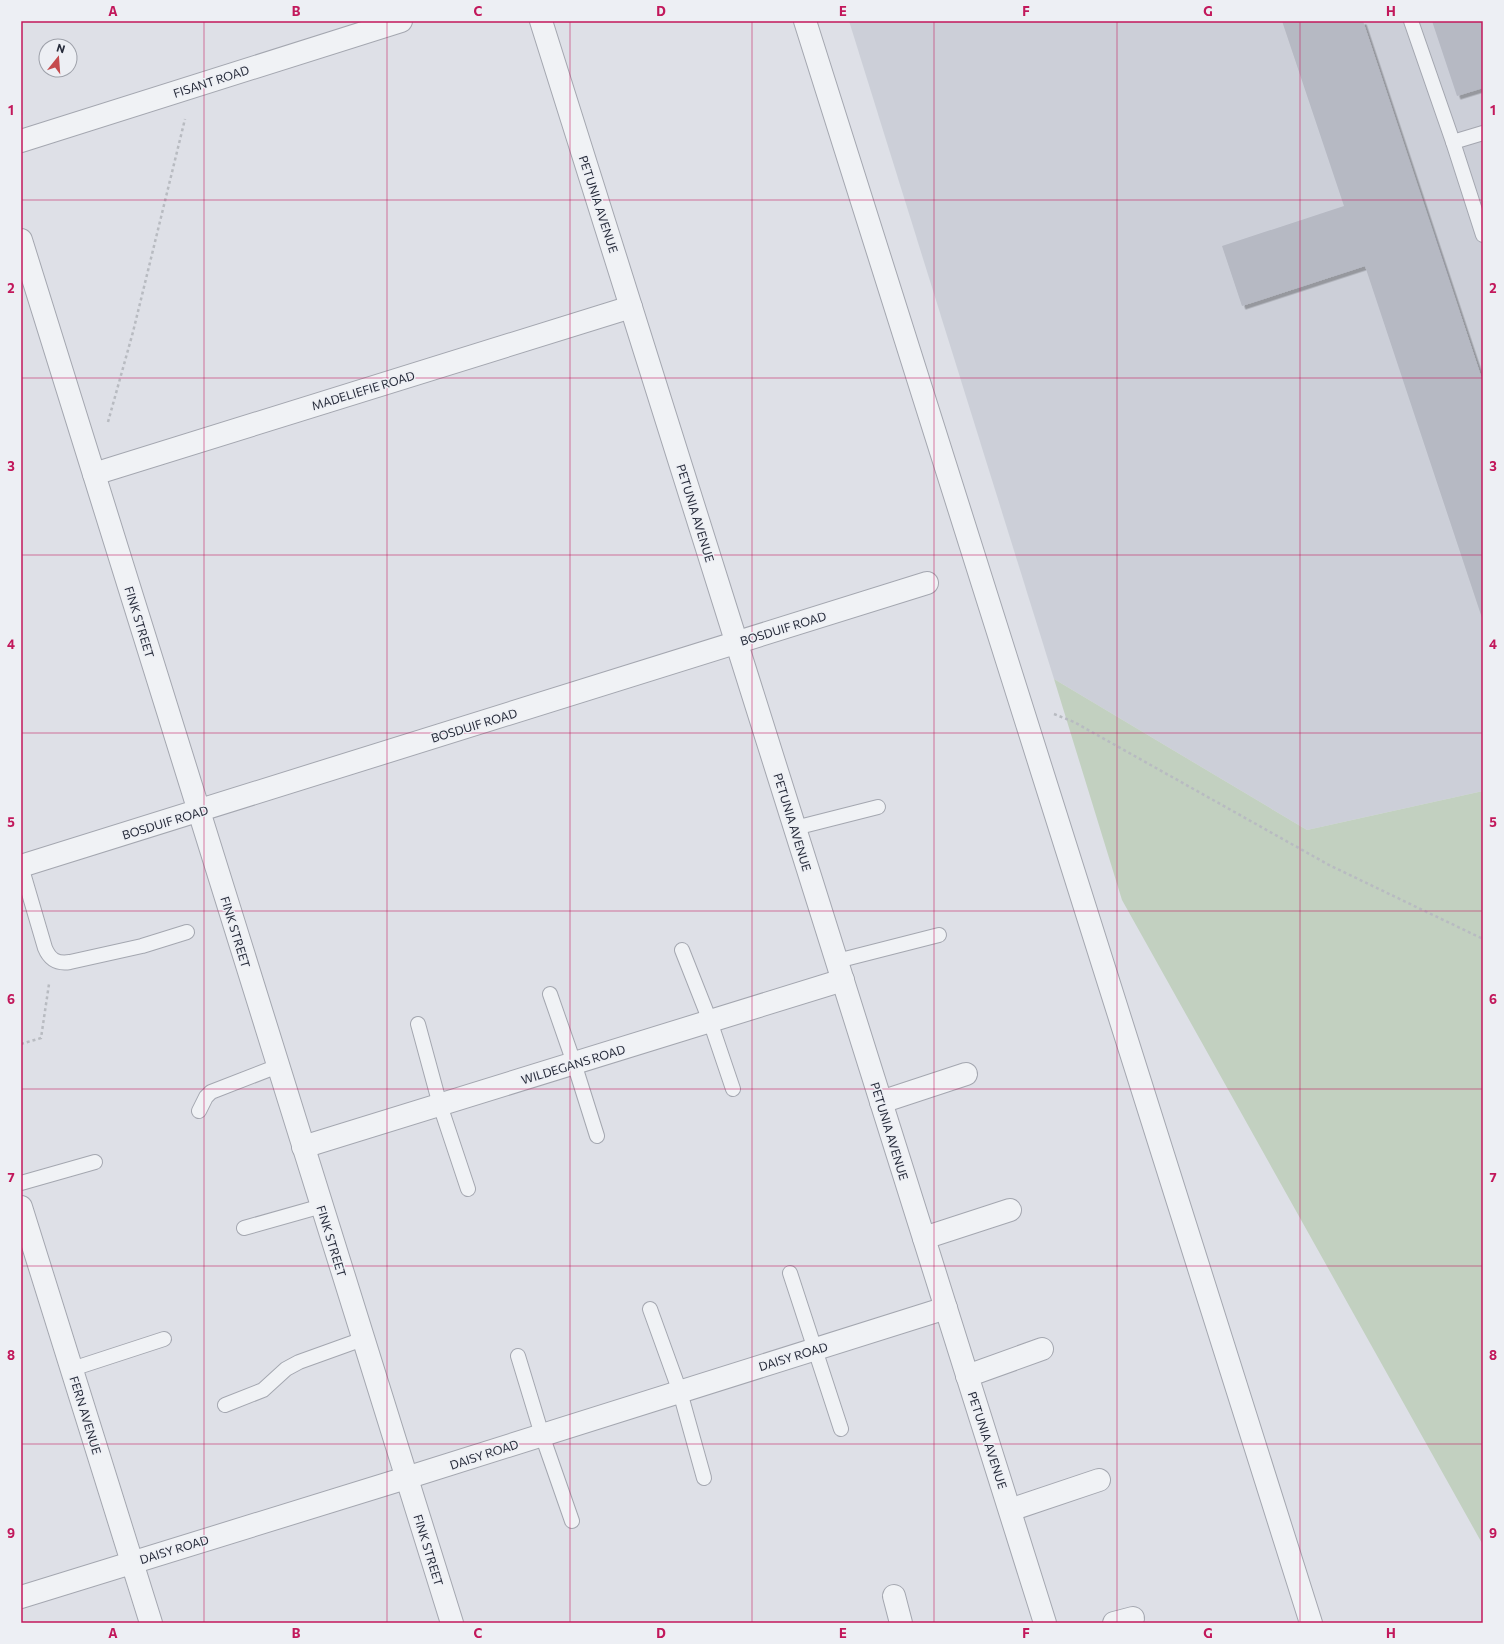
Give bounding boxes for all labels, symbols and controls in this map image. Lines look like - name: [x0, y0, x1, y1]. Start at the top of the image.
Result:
- text: A: [108, 3, 118, 19]
- text: B: [292, 3, 301, 19]
- text: C: [474, 3, 483, 19]
- text: D: [656, 3, 666, 19]
- text: E: [839, 3, 847, 19]
- text: F: [1022, 3, 1030, 19]
- text: G: [1203, 3, 1213, 19]
- text: H: [1386, 3, 1396, 19]
- north arrow: [38, 38, 78, 78]
- text: N: [55, 41, 67, 55]
- street label: FISANT ROAD: [171, 62, 251, 100]
- text: 1: [8, 102, 14, 118]
- text: 1: [1490, 102, 1496, 118]
- street label: PETUNIA AVENUE: [577, 153, 621, 255]
- text: 2: [7, 280, 15, 296]
- text: 2: [1489, 280, 1497, 296]
- street label: MADELIEFIE ROAD: [310, 368, 416, 412]
- text: 3: [7, 458, 15, 474]
- text: 3: [1489, 458, 1497, 474]
- street label: PETUNIA AVENUE: [674, 462, 718, 564]
- street label: FINK STREET: [122, 584, 158, 660]
- street label: BOSDUIF ROAD: [738, 608, 828, 648]
- text: 4: [7, 636, 15, 652]
- text: 4: [1489, 636, 1497, 652]
- street label: BOSDUIF ROAD: [429, 705, 519, 745]
- street label: PETUNIA AVENUE: [771, 771, 815, 873]
- street label: BOSDUIF ROAD: [120, 802, 210, 842]
- text: 5: [7, 814, 15, 830]
- text: 5: [1489, 814, 1497, 830]
- street label: FINK STREET: [218, 894, 254, 970]
- text: 6: [7, 991, 15, 1007]
- text: 6: [1489, 991, 1497, 1007]
- street label: WILDEGANS ROAD: [519, 1041, 627, 1087]
- street label: PETUNIA AVENUE: [868, 1080, 912, 1182]
- text: 7: [7, 1169, 15, 1185]
- text: 7: [1489, 1169, 1497, 1185]
- street label: FINK STREET: [314, 1203, 350, 1279]
- street label: DAISY ROAD: [757, 1339, 829, 1373]
- text: 8: [7, 1347, 15, 1363]
- text: 8: [1489, 1347, 1497, 1363]
- street label: FERN AVENUE: [67, 1374, 105, 1456]
- street label: PETUNIA AVENUE: [966, 1389, 1010, 1491]
- street label: DAISY ROAD: [448, 1436, 520, 1472]
- street label: FINK STREET: [411, 1512, 447, 1588]
- text: 9: [7, 1525, 15, 1541]
- text: 9: [1489, 1525, 1497, 1541]
- street label: DAISY ROAD: [138, 1532, 210, 1566]
- text: A: [108, 1625, 118, 1641]
- text: B: [292, 1625, 301, 1641]
- text: C: [474, 1625, 483, 1641]
- text: D: [656, 1625, 666, 1641]
- text: E: [839, 1625, 847, 1641]
- text: F: [1022, 1625, 1030, 1641]
- text: G: [1203, 1625, 1213, 1641]
- text: H: [1386, 1625, 1396, 1641]

